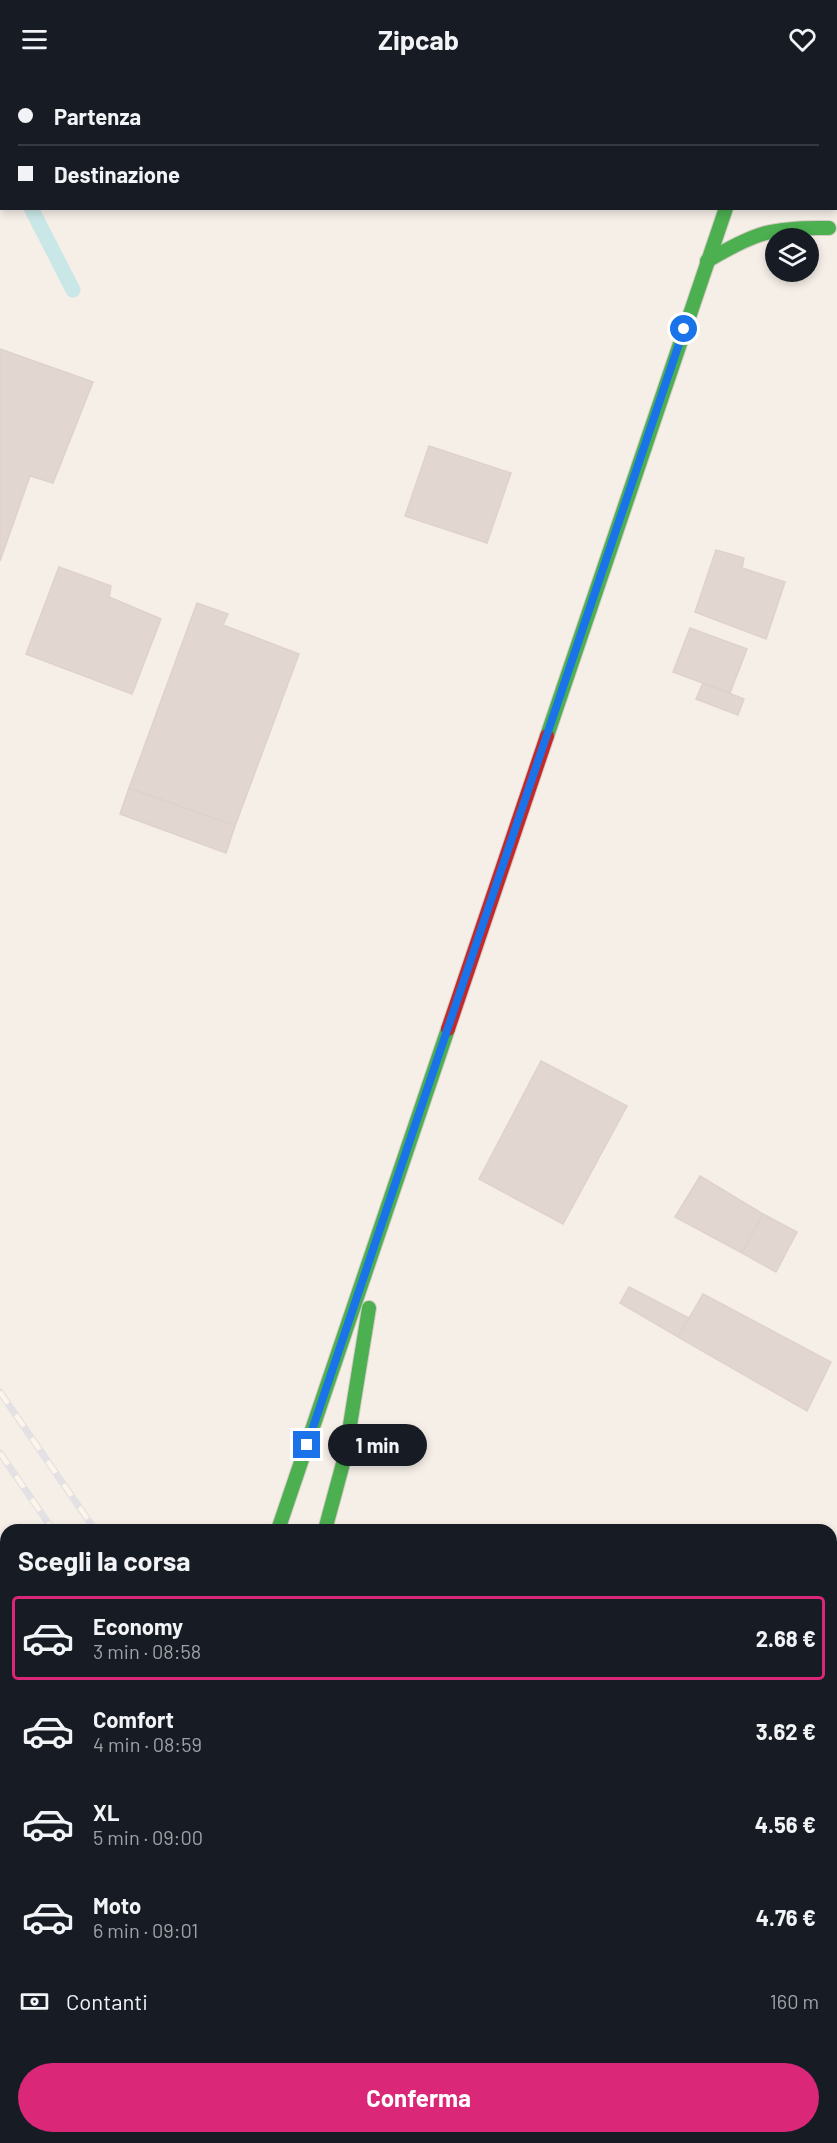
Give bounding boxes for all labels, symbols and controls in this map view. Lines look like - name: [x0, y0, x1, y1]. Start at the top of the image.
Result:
- icon: menu: [18, 23, 51, 56]
- text: Zipcab: [378, 23, 459, 55]
- icon: heart: [786, 23, 819, 56]
- text: Partenza: [54, 103, 141, 129]
- text: Destinazione: [54, 161, 180, 187]
- map controls: [765, 228, 819, 282]
- button: layers: [765, 228, 819, 282]
- route start: [670, 315, 697, 342]
- callout: 1 min: [328, 1424, 427, 1466]
- route end: [293, 1431, 320, 1458]
- text: 1 min: [356, 1433, 399, 1457]
- text: Scegli la corsa: [18, 1544, 191, 1576]
- icon: car: [21, 1611, 75, 1665]
- text: Economy: [93, 1613, 183, 1639]
- text: 2.68 €: [756, 1625, 816, 1651]
- text: 3 min · 08:58: [93, 1639, 201, 1663]
- icon: car: [21, 1704, 75, 1758]
- text: Comfort: [93, 1706, 174, 1732]
- text: 3.62 €: [756, 1718, 816, 1744]
- text: 4 min · 08:59: [93, 1732, 202, 1756]
- icon: car: [21, 1797, 75, 1851]
- text: XL: [93, 1799, 119, 1825]
- text: 4.56 €: [755, 1811, 816, 1837]
- text: 5 min · 09:00: [93, 1825, 203, 1849]
- icon: car: [21, 1890, 75, 1944]
- text: Moto: [93, 1892, 141, 1918]
- text: 4.76 €: [756, 1904, 816, 1930]
- text: 6 min · 09:01: [93, 1918, 198, 1942]
- icon: cash: [18, 1985, 51, 2018]
- text: Contanti: [66, 1988, 148, 2014]
- text: 160 m: [770, 1989, 819, 2013]
- button: Conferma: [18, 2063, 819, 2132]

